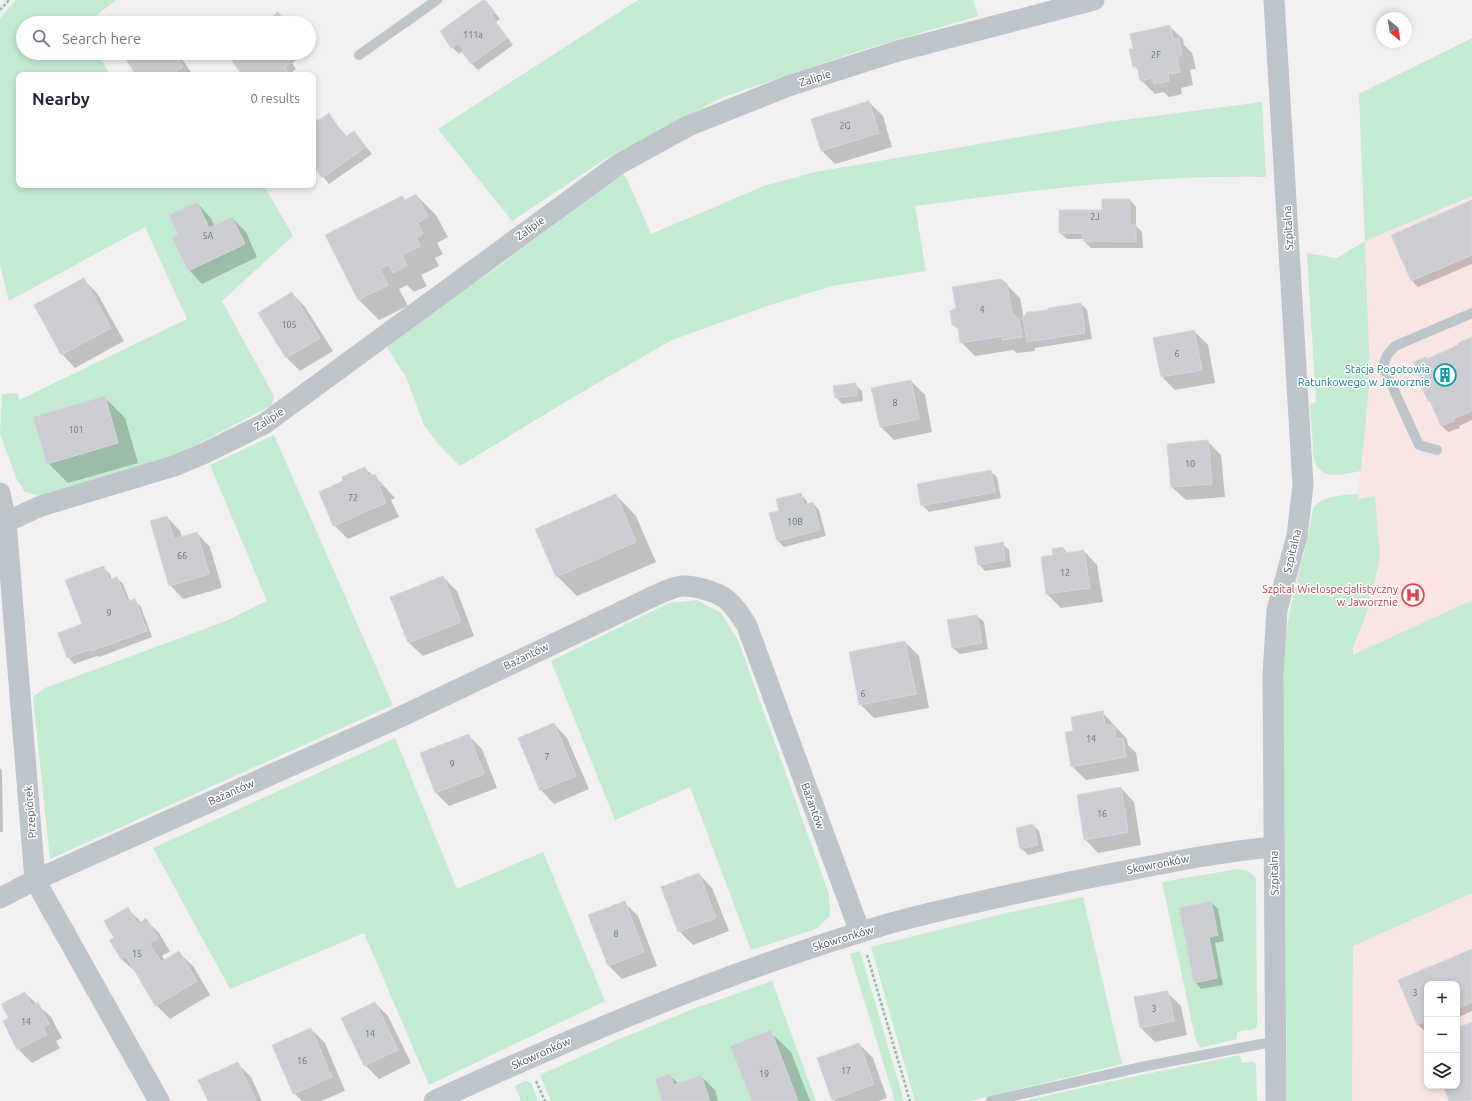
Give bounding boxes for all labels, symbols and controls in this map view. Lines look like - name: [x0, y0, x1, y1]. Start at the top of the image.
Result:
- north arrow: [1376, 12, 1412, 48]
- search box: [16, 16, 316, 60]
- icon: search: [30, 27, 52, 49]
- text: Search here: [62, 30, 141, 47]
- house number: 111a: [463, 30, 483, 40]
- house number: 2F: [1151, 50, 1161, 60]
- street label: Zalipie: [798, 67, 832, 89]
- text: Nearby: [32, 89, 90, 108]
- text: 0 results: [250, 91, 300, 105]
- house number: 2G: [839, 121, 851, 131]
- street label: Szpitalna: [1281, 205, 1295, 251]
- house number: 2J: [1090, 212, 1100, 222]
- street label: Zalipie: [513, 214, 547, 242]
- house number: 5A: [203, 231, 214, 241]
- house number: 4: [979, 305, 985, 315]
- house number: 105: [281, 320, 297, 330]
- house number: 6: [1174, 349, 1180, 359]
- building icon: Stacja Pogotowia Ratunkowego w Jaworznie: [1432, 362, 1458, 388]
- place label: Stacja Pogotowia Ratunkowego w Jaworznie: [1298, 363, 1430, 388]
- house number: 8: [892, 398, 898, 408]
- street label: Zalipie: [252, 405, 286, 433]
- house number: 101: [68, 425, 84, 435]
- house number: 10: [1185, 459, 1195, 469]
- house number: 72: [348, 493, 358, 503]
- house number: 10B: [787, 517, 803, 527]
- street label: Szpitalna: [1281, 528, 1303, 574]
- house number: 66: [177, 551, 187, 561]
- house number: 12: [1060, 568, 1070, 578]
- hospital icon: Szpital Wielospecjalistyczny w Jaworznie: [1400, 582, 1426, 608]
- place label: Szpital Wielospecjalistyczny w Jaworznie: [1262, 583, 1399, 608]
- house number: 9: [106, 608, 112, 618]
- street label: Bażantów: [501, 640, 551, 672]
- house number: 6: [860, 689, 866, 699]
- house number: 14: [1086, 734, 1096, 744]
- house number: 7: [544, 752, 550, 762]
- house number: 9: [449, 759, 455, 769]
- street label: Bażantów: [206, 776, 256, 807]
- street label: Bażantów: [799, 781, 827, 831]
- street label: Przepiórek: [22, 785, 38, 839]
- house number: 16: [1097, 809, 1107, 819]
- street label: Szpitalna: [1268, 851, 1280, 895]
- street label: Skowronków: [1126, 852, 1191, 876]
- street label: Skowronków: [811, 923, 875, 953]
- house number: 8: [613, 929, 619, 939]
- house number: 15: [132, 949, 142, 959]
- map controls: [1424, 981, 1460, 1089]
- button: +: [1424, 981, 1460, 1017]
- house number: 3: [1412, 988, 1418, 998]
- house number: 3: [1151, 1004, 1157, 1014]
- house number: 14: [21, 1017, 31, 1027]
- button: −: [1424, 1017, 1460, 1053]
- house number: 14: [365, 1029, 375, 1039]
- street label: Skowronków: [510, 1034, 573, 1071]
- button: layers: [1424, 1053, 1460, 1089]
- house number: 16: [297, 1056, 307, 1066]
- house number: 17: [841, 1066, 851, 1076]
- house number: 19: [759, 1069, 769, 1079]

